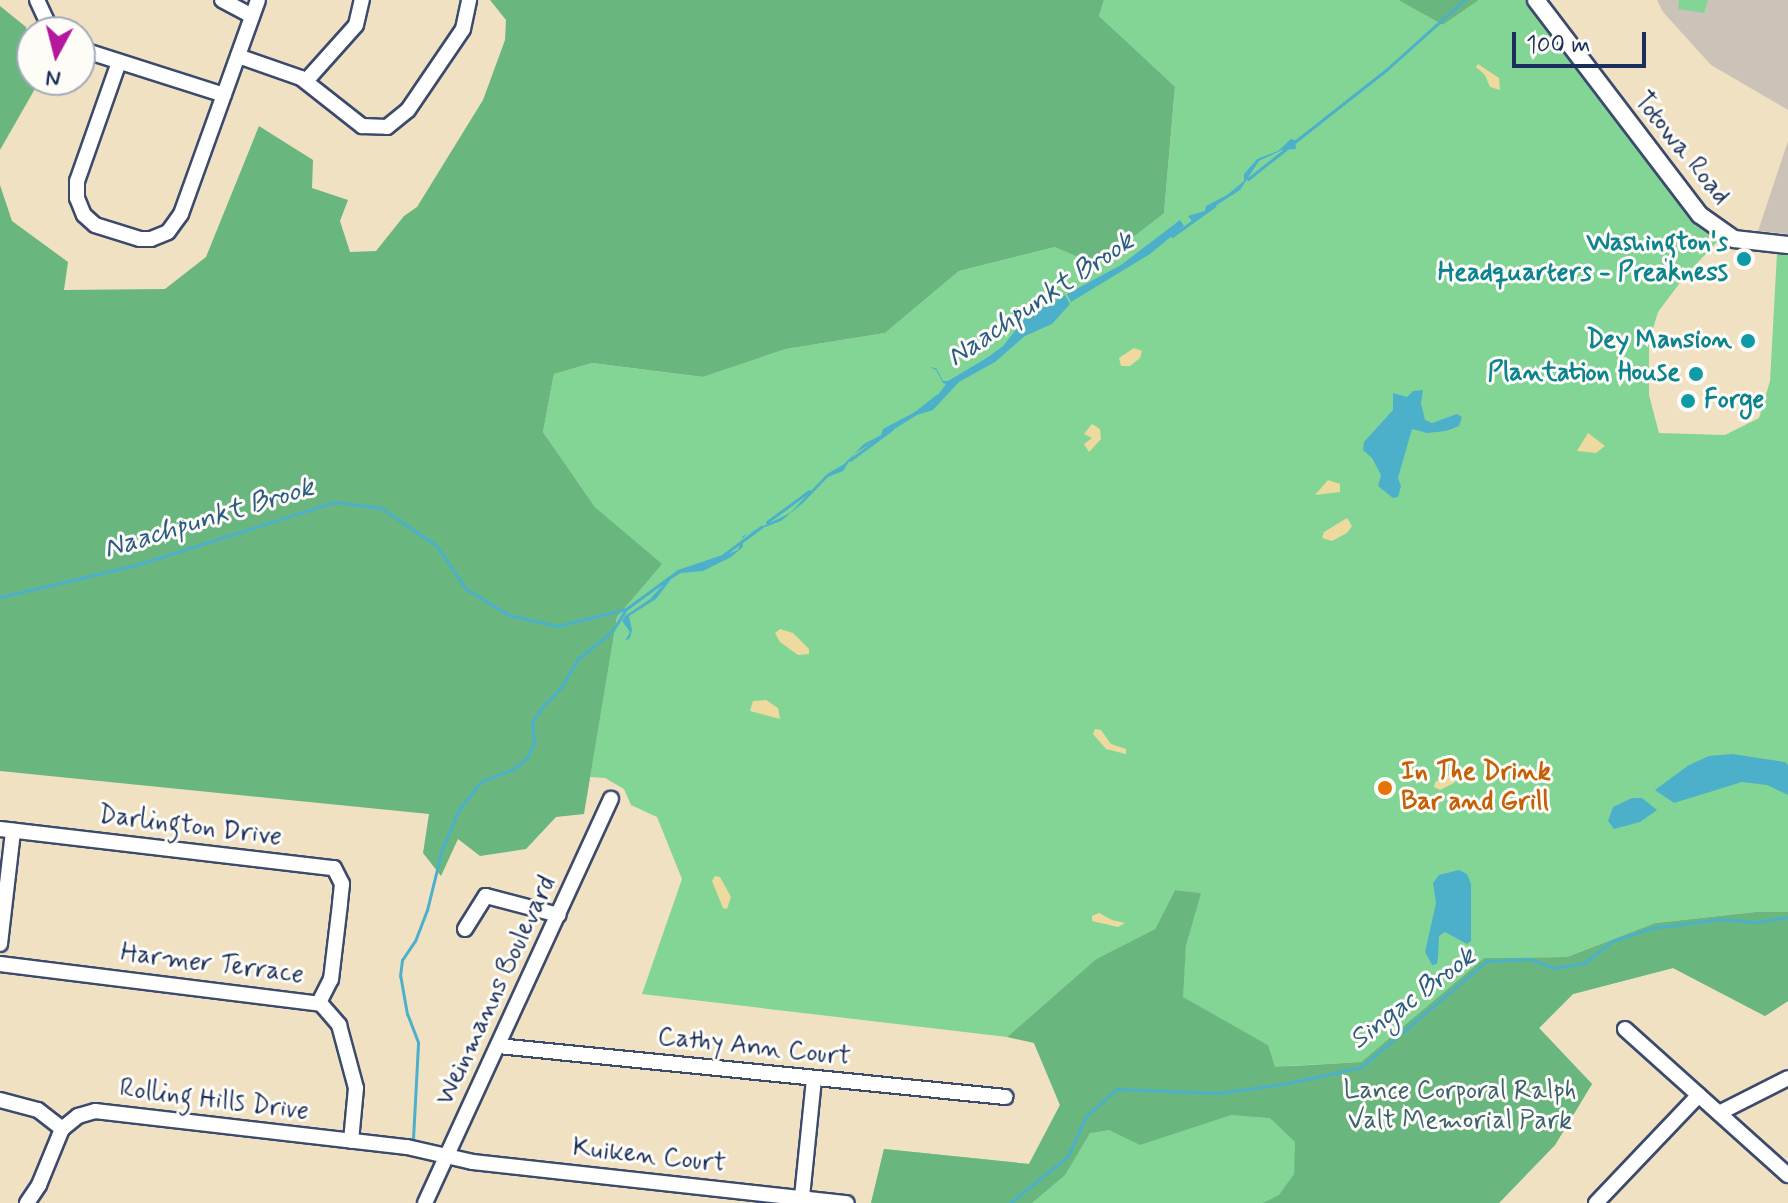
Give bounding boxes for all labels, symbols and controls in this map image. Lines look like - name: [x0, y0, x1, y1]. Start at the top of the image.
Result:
- north arrow: [16, 16, 96, 96]
- scale bar: [1516, 16, 1650, 66]
- text: 100 m: [1526, 30, 1590, 61]
- text: N: [44, 63, 62, 93]
- street label: Totowa Road: [1626, 86, 1736, 212]
- water label: Naachpunkt Brook: [941, 225, 1141, 375]
- place label: Washington's Headquarters - Preakness: [1438, 228, 1728, 290]
- marker: Washington's Headquarters - Preakness: [1735, 250, 1753, 268]
- place label: Dey Mansion: [1592, 325, 1732, 357]
- marker: Dey Mansion: [1739, 332, 1757, 350]
- place label: Plantation House: [1489, 358, 1680, 390]
- marker: Plantation House: [1687, 365, 1705, 383]
- place label: Forge: [1704, 385, 1764, 417]
- marker: Forge: [1679, 392, 1697, 410]
- water label: Naachpunkt Brook: [100, 471, 318, 567]
- place label: In The Drink Bar and Grill: [1401, 757, 1549, 818]
- marker: In The Drink Bar and Grill: [1376, 779, 1394, 797]
- street label: Darlington Drive: [98, 800, 282, 854]
- street label: Weinmanns Boulevard: [431, 872, 563, 1110]
- street label: Harmer Terrace: [121, 939, 303, 991]
- water label: Singac Brook: [1343, 940, 1483, 1058]
- street label: Cathy Ann Court: [659, 1023, 849, 1073]
- street label: Rolling Hills Drive: [118, 1074, 310, 1128]
- park label: Lance Corporal Ralph Valt Memorial Park: [1344, 1076, 1576, 1138]
- street label: Kuiken Court: [571, 1133, 727, 1181]

